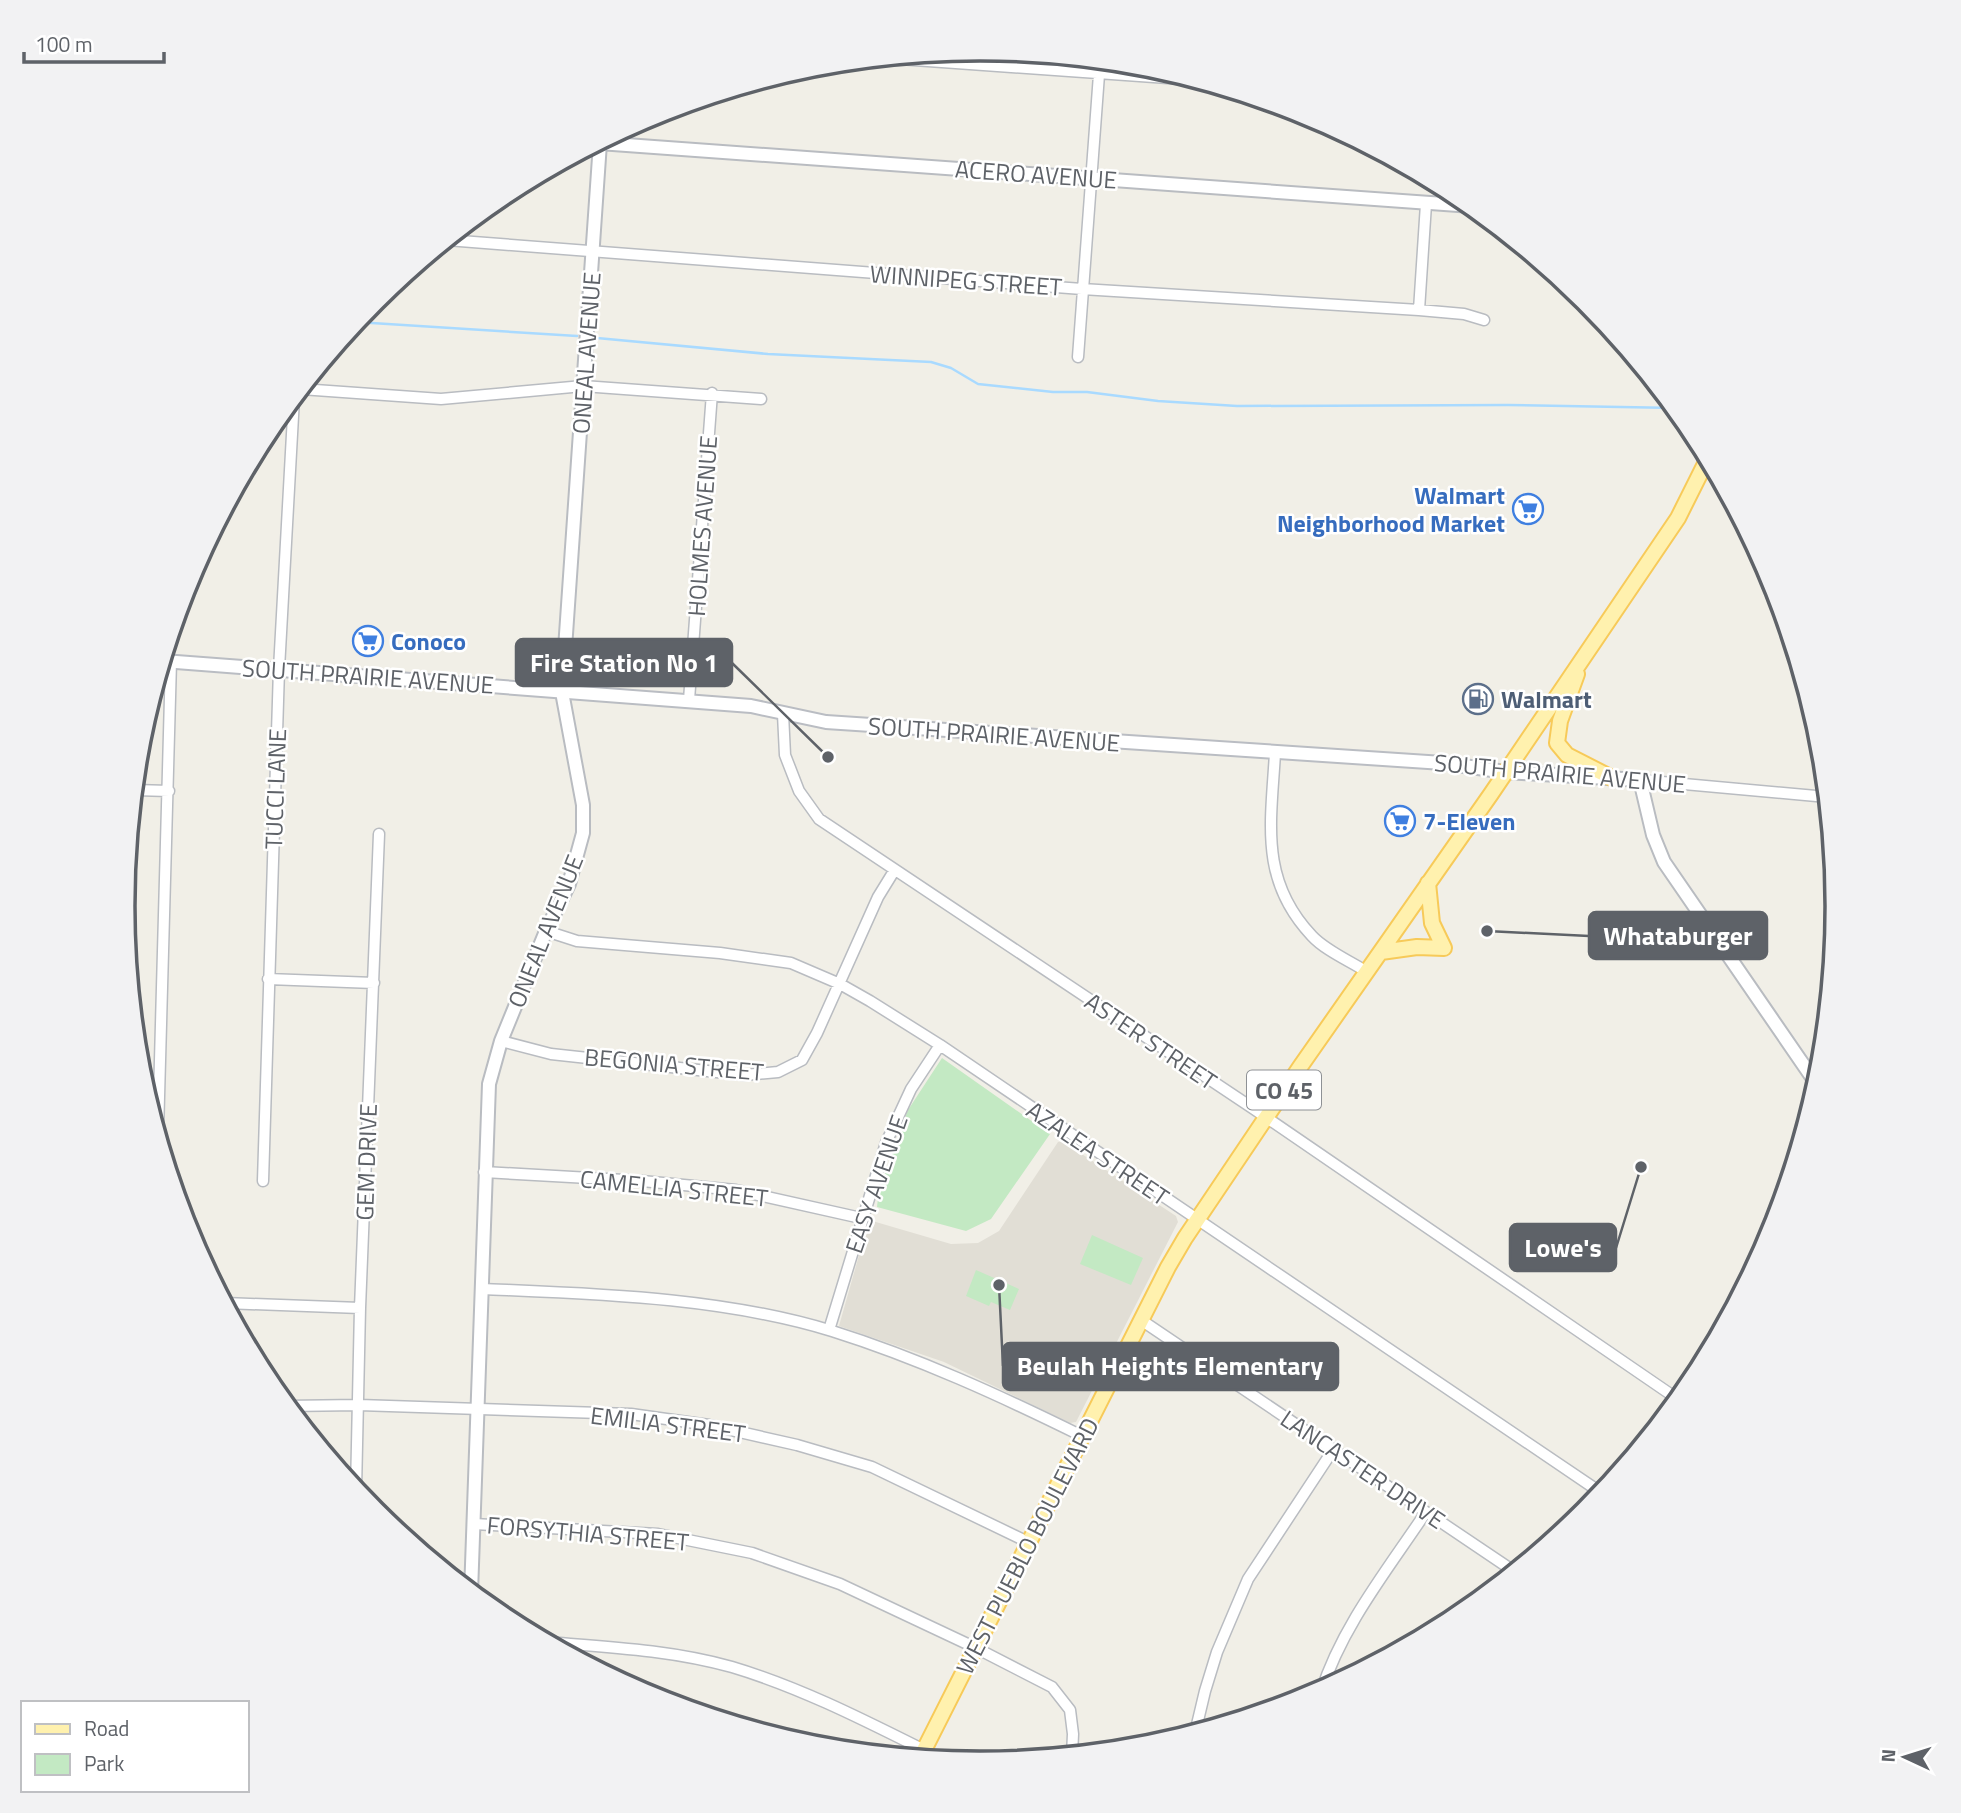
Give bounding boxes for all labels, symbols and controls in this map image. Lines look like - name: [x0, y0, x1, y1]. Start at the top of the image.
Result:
- scale bar: [24, 21, 164, 65]
- text: 100 m: [35, 28, 92, 60]
- street label: ACERO AVENUE: [954, 150, 1118, 198]
- street label: WINNIPEG STREET: [869, 255, 1064, 305]
- street label: ONEAL AVENUE: [562, 271, 610, 435]
- street label: HOLMES AVENUE: [678, 434, 726, 618]
- place label: Walmart Neighborhood Market: [1277, 477, 1505, 541]
- supermarket icon: Walmart Neighborhood Market: [1511, 492, 1545, 526]
- place label: Conoco: [391, 623, 466, 659]
- supermarket icon: Conoco: [351, 624, 385, 658]
- callout: Fire Station No 1: [516, 639, 732, 686]
- text: Fire Station No 1: [530, 643, 718, 682]
- street label: SOUTH PRAIRIE AVENUE: [241, 649, 495, 703]
- place label: Walmart: [1501, 681, 1592, 717]
- fuel station icon: Walmart: [1461, 682, 1495, 716]
- street label: SOUTH PRAIRIE AVENUE: [867, 707, 1121, 761]
- street label: TUCCI LANE: [255, 728, 295, 850]
- street label: SOUTH PRAIRIE AVENUE: [1433, 744, 1687, 802]
- place label: 7-Eleven: [1423, 803, 1515, 839]
- supermarket icon: 7-Eleven: [1383, 804, 1417, 838]
- street label: ONEAL AVENUE: [498, 849, 592, 1013]
- callout: Whataburger: [1589, 912, 1767, 959]
- text: Whataburger: [1603, 916, 1753, 955]
- street label: ASTER STREET: [1078, 983, 1225, 1099]
- street label: BEGONIA STREET: [583, 1038, 765, 1090]
- road number: CO 45: [1247, 1070, 1321, 1110]
- street label: AZALEA STREET: [1019, 1092, 1177, 1214]
- street label: GEM DRIVE: [346, 1103, 386, 1221]
- street label: EASY AVENUE: [836, 1110, 916, 1258]
- street label: CAMELLIA STREET: [578, 1160, 770, 1216]
- callout: Lowe's: [1510, 1224, 1616, 1271]
- text: Lowe's: [1524, 1228, 1602, 1267]
- callout: Beulah Heights Elementary: [1003, 1343, 1338, 1390]
- text: Beulah Heights Elementary: [1017, 1346, 1323, 1385]
- street label: EMILIA STREET: [588, 1397, 748, 1451]
- street label: LANCASTER DRIVE: [1274, 1401, 1452, 1537]
- street label: WEST PUEBLO BOULEVARD: [947, 1411, 1107, 1681]
- street label: FORSYTHIA STREET: [486, 1506, 691, 1560]
- legend: [21, 1701, 248, 1792]
- text: Road: [84, 1712, 129, 1744]
- north arrow: [1870, 1722, 1940, 1792]
- text: Park: [84, 1747, 124, 1779]
- text: N: [1873, 1748, 1902, 1763]

